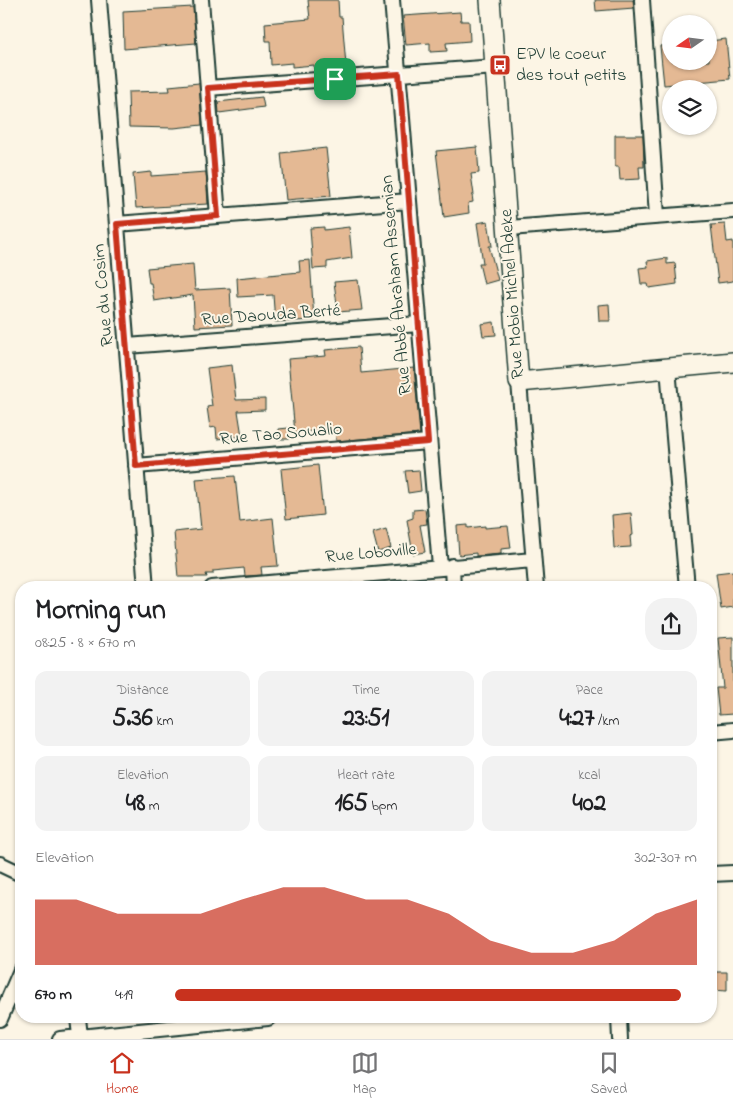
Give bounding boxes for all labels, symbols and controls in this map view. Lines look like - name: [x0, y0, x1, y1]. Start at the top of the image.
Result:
- north arrow: [662, 15, 718, 70]
- map controls: [662, 15, 717, 135]
- place label: EPV le coeur des tout petits: [516, 42, 626, 89]
- bus stop icon: EPV le coeur des tout petits: [488, 53, 512, 77]
- pin: [314, 58, 356, 100]
- icon: arrive: [321, 65, 349, 93]
- button: layers: [662, 80, 717, 135]
- street label: Rue Abbé Abraham Assemian: [374, 174, 420, 396]
- street label: Rue Mobio Michel Adeke: [494, 207, 532, 380]
- street label: Rue du Cosim: [87, 242, 121, 348]
- street label: Rue Daouda Berté: [201, 298, 342, 334]
- street label: Rue Tao Soualio: [219, 417, 343, 453]
- street label: Rue Loboville: [324, 537, 419, 571]
- text: Morning run: [35, 591, 166, 632]
- button: share: [645, 598, 697, 650]
- text: 08:25 · 8 × 670 m: [35, 631, 136, 655]
- text: Distance: [117, 680, 168, 701]
- text: Time: [352, 680, 380, 701]
- text: Pace: [576, 680, 603, 701]
- text: 5.36: [112, 701, 153, 737]
- text: 23:51: [342, 701, 390, 737]
- text: 4:27: [559, 701, 594, 737]
- text: km: [153, 711, 173, 732]
- text: /km: [594, 711, 619, 732]
- text: Elevation: [117, 765, 168, 786]
- text: Heart rate: [337, 765, 395, 786]
- text: kcal: [578, 765, 600, 786]
- text: 48: [126, 786, 145, 822]
- text: 165: [335, 786, 368, 822]
- text: 402: [573, 786, 606, 822]
- text: m: [145, 796, 160, 817]
- text: bpm: [368, 796, 397, 817]
- text: Elevation: [35, 846, 94, 870]
- text: 302–307 m: [634, 846, 697, 870]
- text: 670 m: [35, 983, 72, 1007]
- text: 4:19: [115, 983, 133, 1007]
- tab: Home: [106, 1049, 139, 1100]
- tab: Map: [351, 1049, 379, 1100]
- tab: Saved: [590, 1049, 627, 1100]

